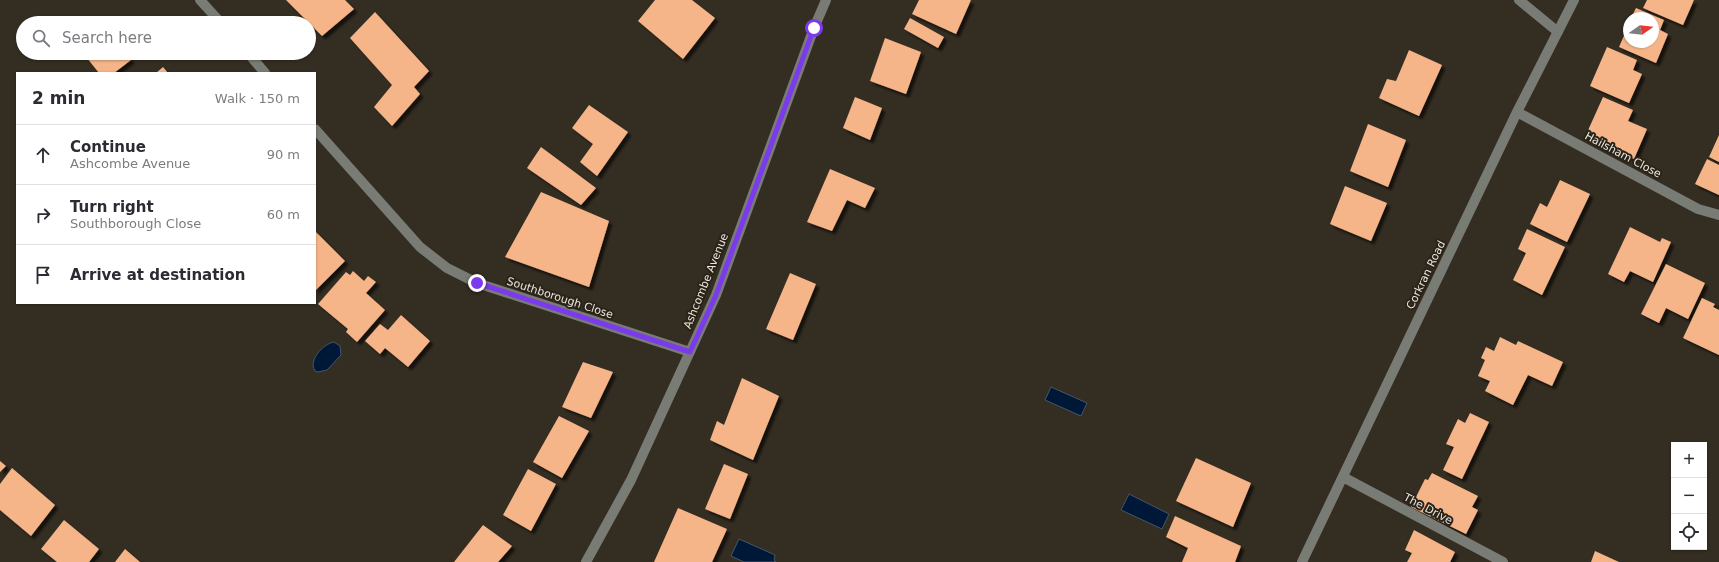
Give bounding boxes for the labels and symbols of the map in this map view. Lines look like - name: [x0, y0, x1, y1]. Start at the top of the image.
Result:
- north arrow: [1623, 12, 1659, 48]
- route start: [805, 19, 823, 37]
- street label: Hailsham Close: [1583, 129, 1664, 181]
- street label: Ashcombe Avenue: [681, 231, 731, 331]
- street label: Corkran Road: [1404, 239, 1448, 311]
- route end: [468, 274, 486, 292]
- street label: Southborough Close: [505, 275, 615, 321]
- street label: The Drive: [1401, 490, 1455, 527]

